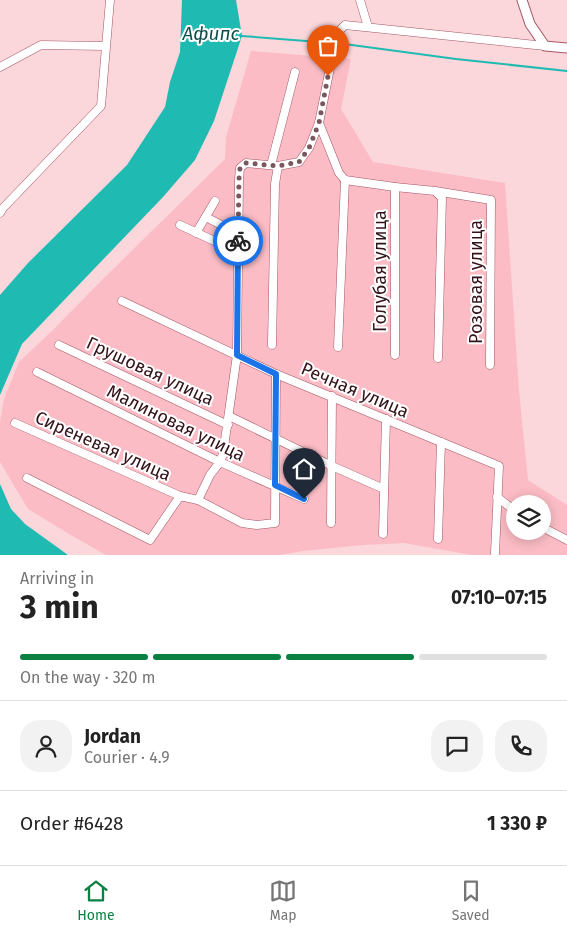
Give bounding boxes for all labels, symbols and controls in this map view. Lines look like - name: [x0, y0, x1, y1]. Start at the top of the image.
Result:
- water label: Афипс: [181, 22, 240, 45]
- pin: [307, 25, 349, 76]
- icon: bag: [314, 32, 342, 60]
- street label: Голубая улица: [369, 210, 391, 332]
- courier: [213, 216, 263, 266]
- street label: Розовая улица: [465, 220, 487, 344]
- icon: bike: [224, 227, 252, 255]
- street label: Грушовая улица: [83, 332, 217, 410]
- street label: Речная улица: [298, 357, 412, 423]
- street label: Малиновая улица: [103, 380, 249, 466]
- street label: Сиреневая улица: [32, 406, 174, 486]
- pin: [283, 448, 325, 499]
- icon: home: [290, 455, 318, 483]
- map controls: [506, 495, 551, 540]
- button: layers: [506, 495, 551, 540]
- text: Arriving in: [20, 569, 94, 588]
- text: 07:10–07:15: [451, 586, 547, 609]
- text: 3 min: [20, 588, 99, 626]
- text: On the way · 320 m: [20, 668, 155, 687]
- button: person: [20, 720, 72, 772]
- button: chat: [431, 720, 483, 772]
- button: phone: [495, 720, 547, 772]
- text: Jordan: [84, 725, 141, 748]
- text: Courier · 4.9: [84, 748, 170, 767]
- text: Order #6428: [20, 812, 124, 835]
- text: 1 330 ₽: [487, 812, 547, 835]
- tab: Home: [77, 877, 115, 924]
- tab: Map: [269, 877, 297, 924]
- tab: Saved: [452, 877, 490, 924]

